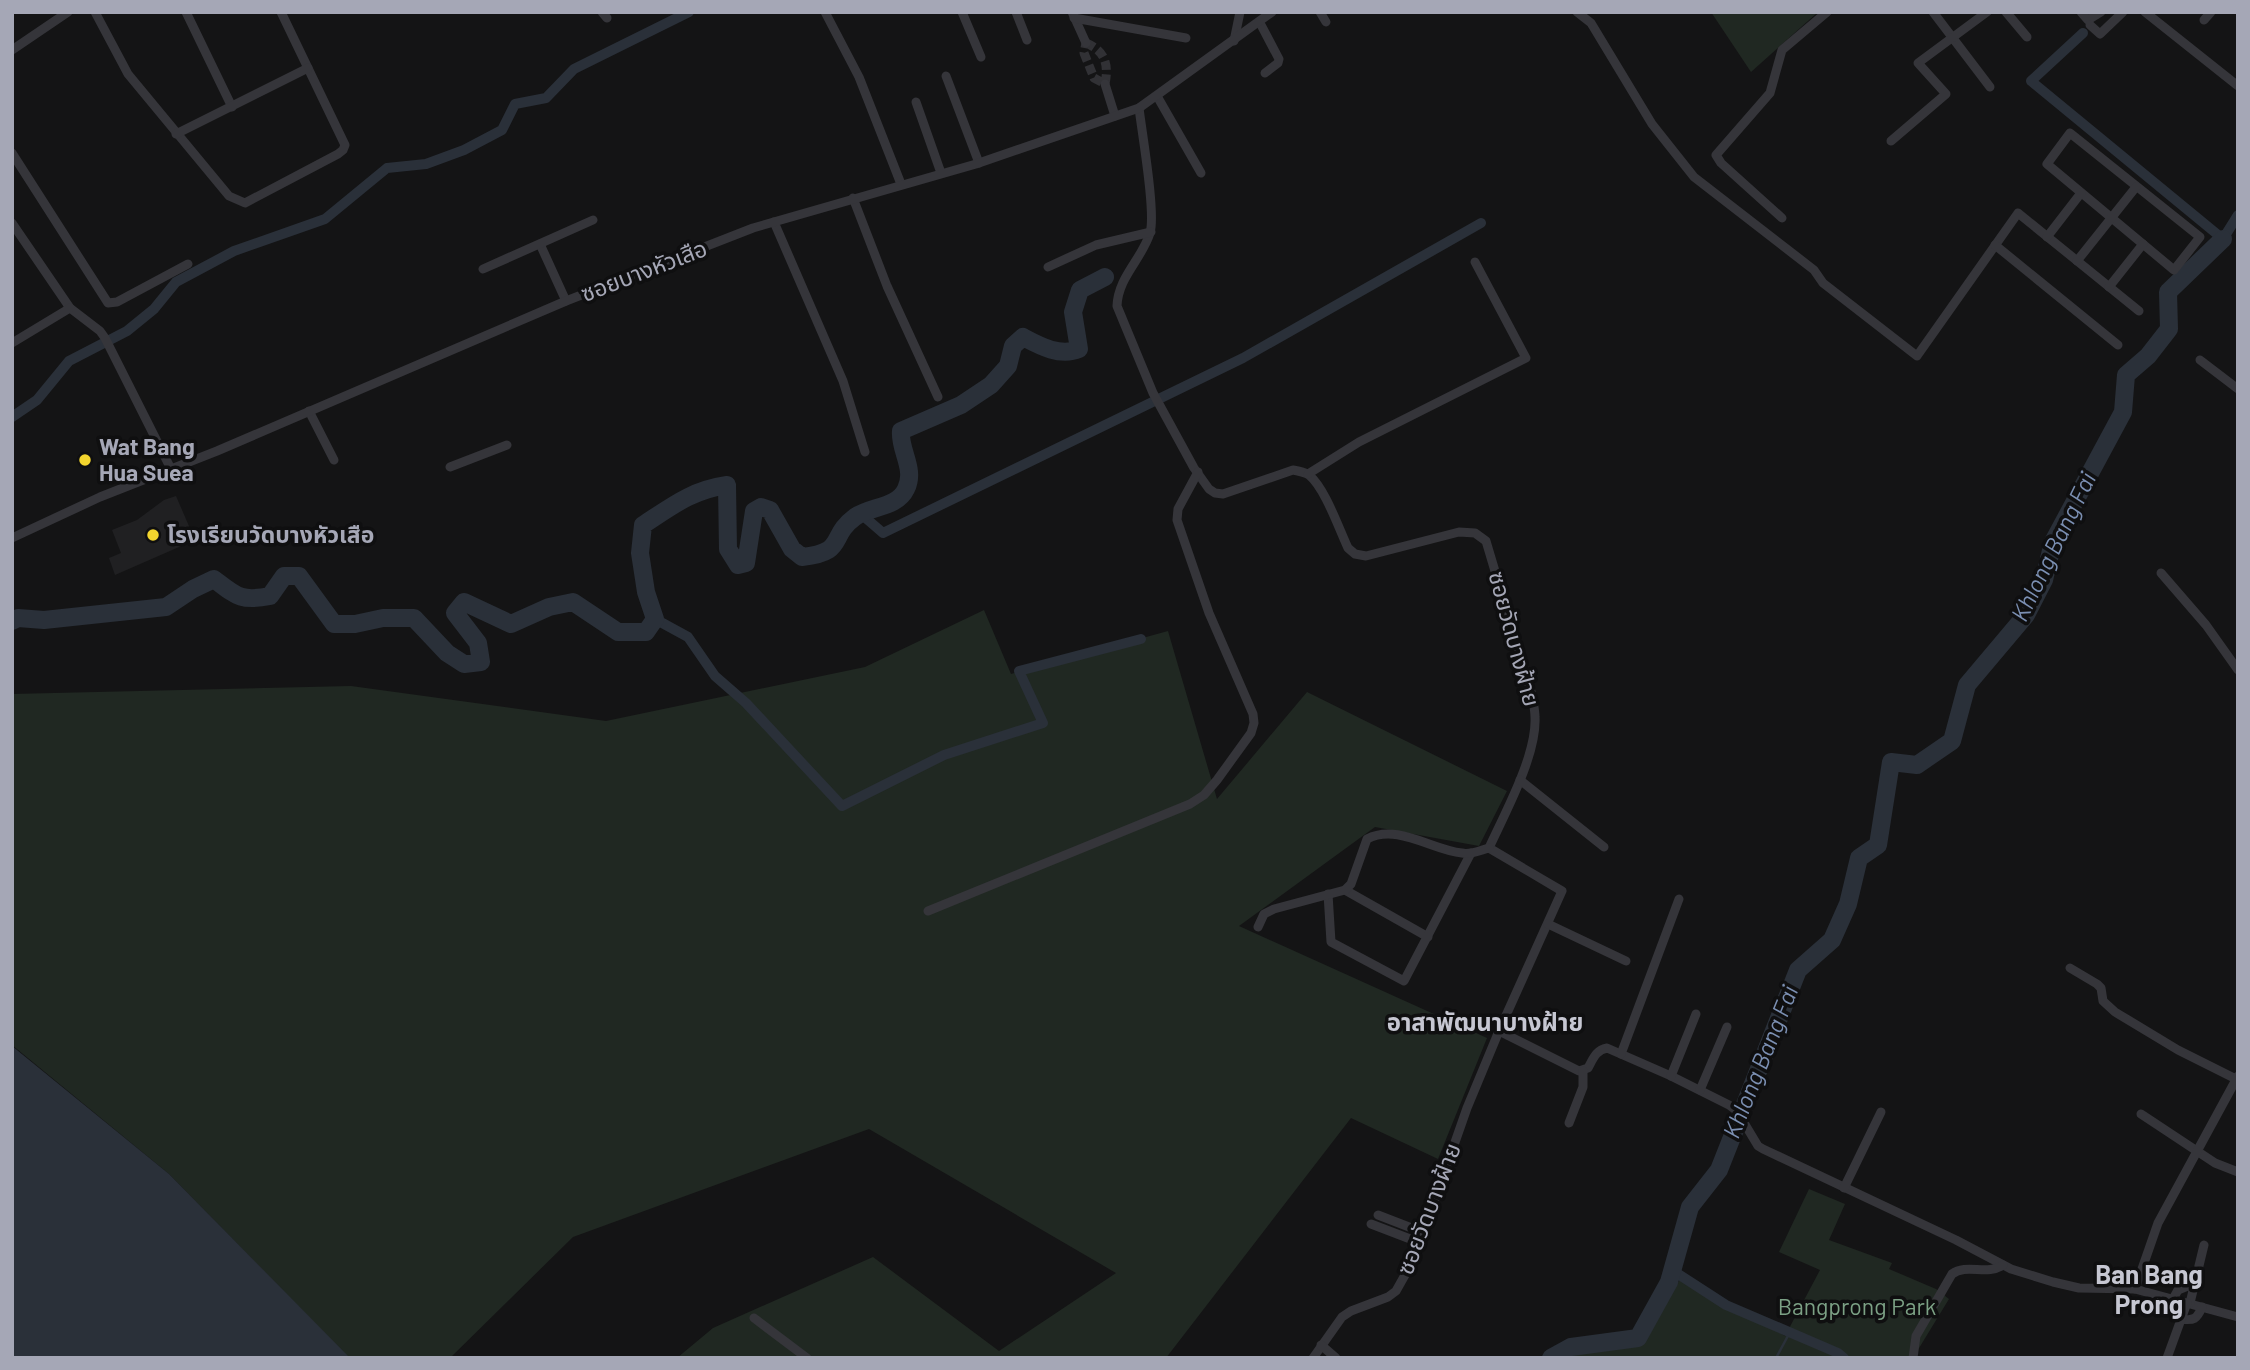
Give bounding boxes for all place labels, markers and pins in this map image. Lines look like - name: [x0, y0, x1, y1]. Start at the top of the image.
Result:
- place label: Wat Bang Hua Suea: [99, 432, 195, 486]
- marker: Wat Bang Hua Suea: [77, 452, 93, 468]
- place label: โรงเรียนวัดบางหัวเสือ: [167, 520, 374, 548]
- marker: โรงเรียนวัดบางหัวเสือ: [145, 527, 161, 543]

